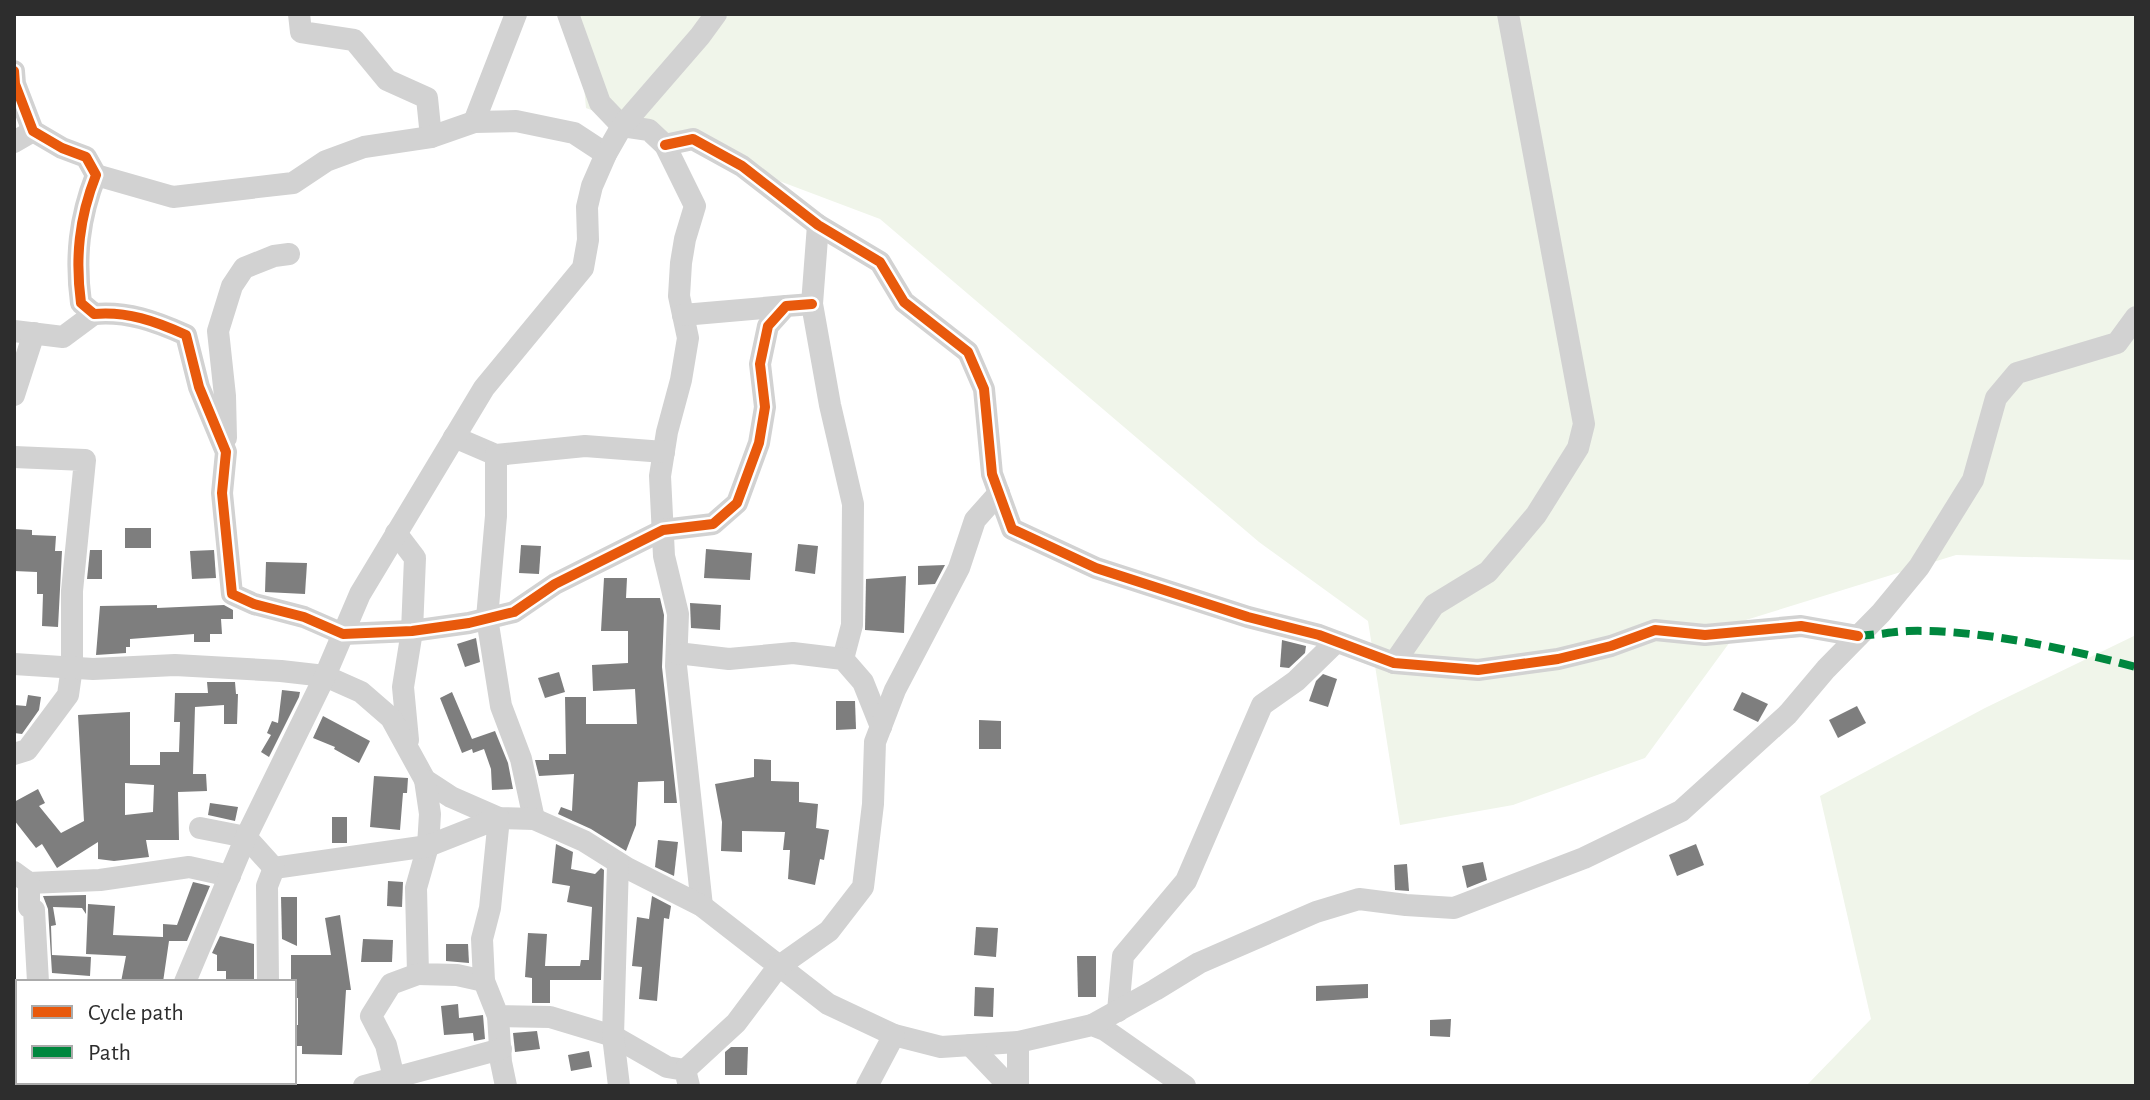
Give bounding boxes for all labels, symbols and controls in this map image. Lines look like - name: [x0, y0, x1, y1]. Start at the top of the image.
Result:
- legend: [16, 980, 296, 1084]
- text: Cycle path: [88, 1001, 184, 1025]
- text: Path: [88, 1041, 131, 1065]

